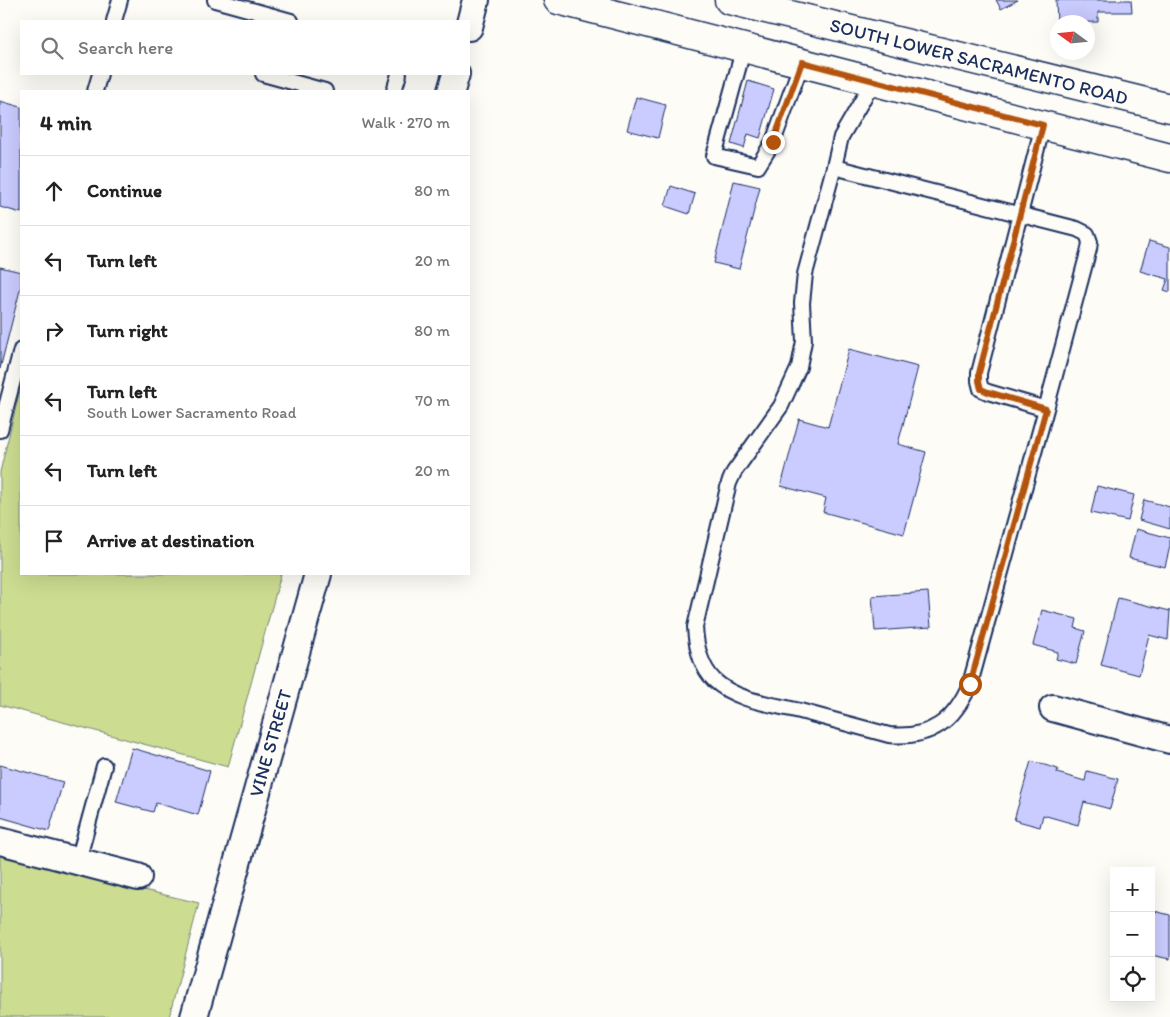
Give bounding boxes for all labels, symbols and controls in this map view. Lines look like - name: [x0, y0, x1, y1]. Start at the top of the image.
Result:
- street label: SOUTH LOWER SACRAMENTO ROAD: [827, 13, 1130, 110]
- north arrow: [1050, 15, 1095, 60]
- search box: [20, 20, 470, 75]
- icon: search: [38, 34, 66, 62]
- text: Search here: [78, 36, 173, 59]
- text: 4 min: [40, 110, 92, 135]
- text: Walk · 270 m: [362, 113, 450, 132]
- route end: [762, 131, 785, 154]
- icon: ahead: [40, 177, 68, 205]
- text: Continue: [87, 179, 162, 202]
- text: 80 m: [414, 181, 450, 200]
- icon: left: [40, 247, 68, 275]
- text: Turn left: [87, 249, 157, 272]
- text: 20 m: [415, 251, 450, 270]
- icon: right: [40, 317, 68, 345]
- text: Turn right: [87, 319, 168, 342]
- text: 80 m: [414, 321, 450, 340]
- text: Turn left: [87, 380, 157, 403]
- icon: left: [40, 387, 68, 415]
- text: 70 m: [415, 391, 450, 410]
- text: South Lower Sacramento Road: [87, 403, 297, 422]
- icon: left: [40, 457, 68, 485]
- text: Turn left: [87, 459, 157, 482]
- text: 20 m: [415, 461, 450, 480]
- icon: arrive: [40, 527, 68, 555]
- text: Arrive at destination: [87, 529, 254, 552]
- route start: [959, 673, 982, 696]
- street label: VINE STREET: [244, 686, 297, 800]
- map controls: [1110, 867, 1155, 1002]
- button: +: [1110, 867, 1155, 912]
- button: −: [1110, 912, 1155, 957]
- button: locate: [1110, 957, 1155, 1002]

